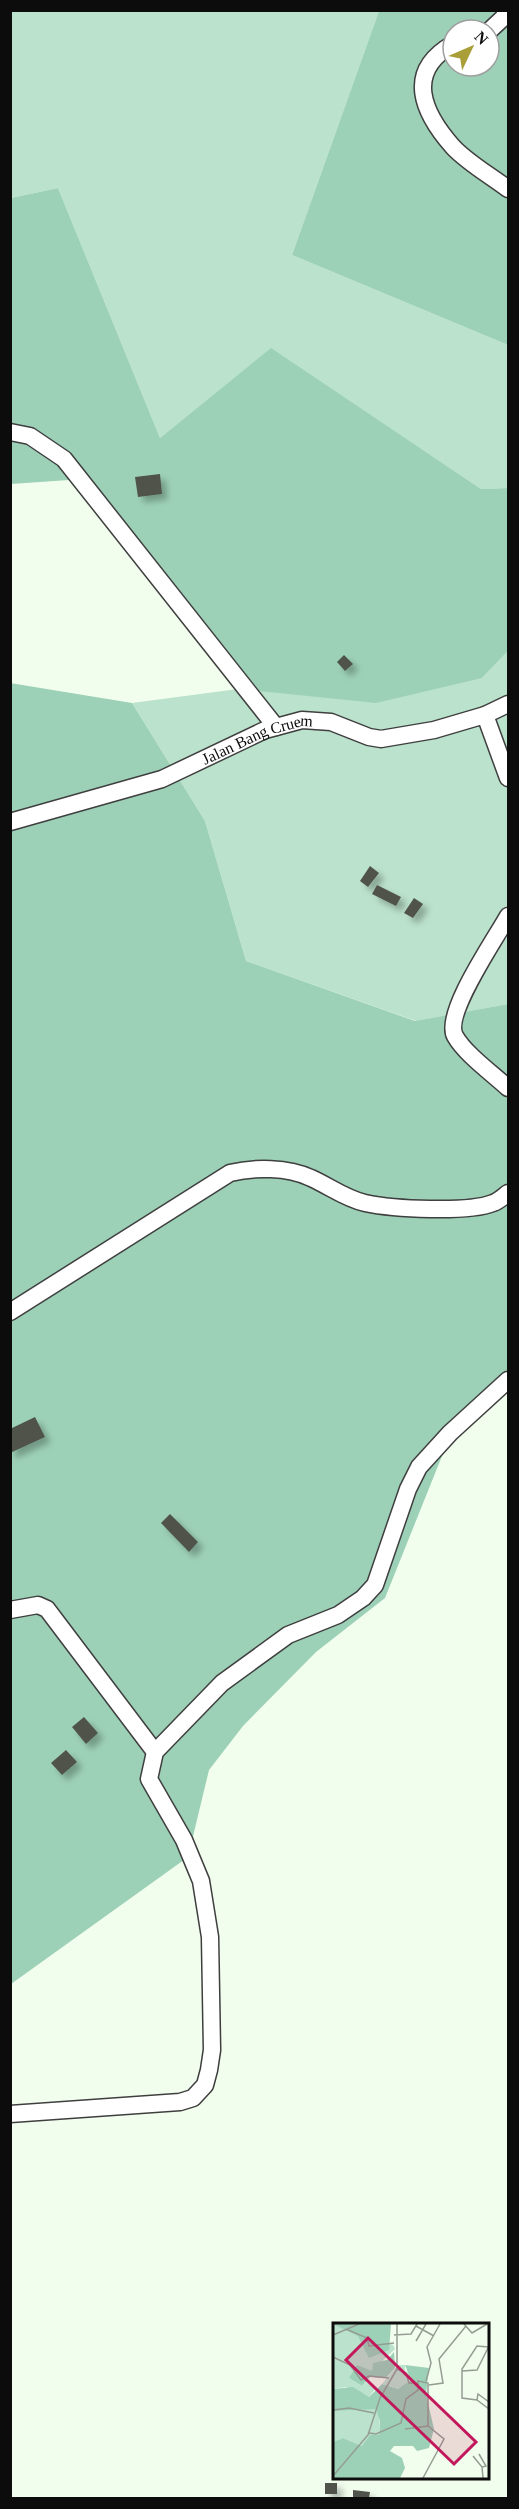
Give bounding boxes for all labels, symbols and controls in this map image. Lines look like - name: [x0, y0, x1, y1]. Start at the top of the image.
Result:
- north arrow: [441, 18, 501, 78]
- text: N: [471, 28, 492, 48]
- street label: Jalan Bang Cruem: [199, 712, 314, 768]
- inset map: [333, 2323, 489, 2479]

